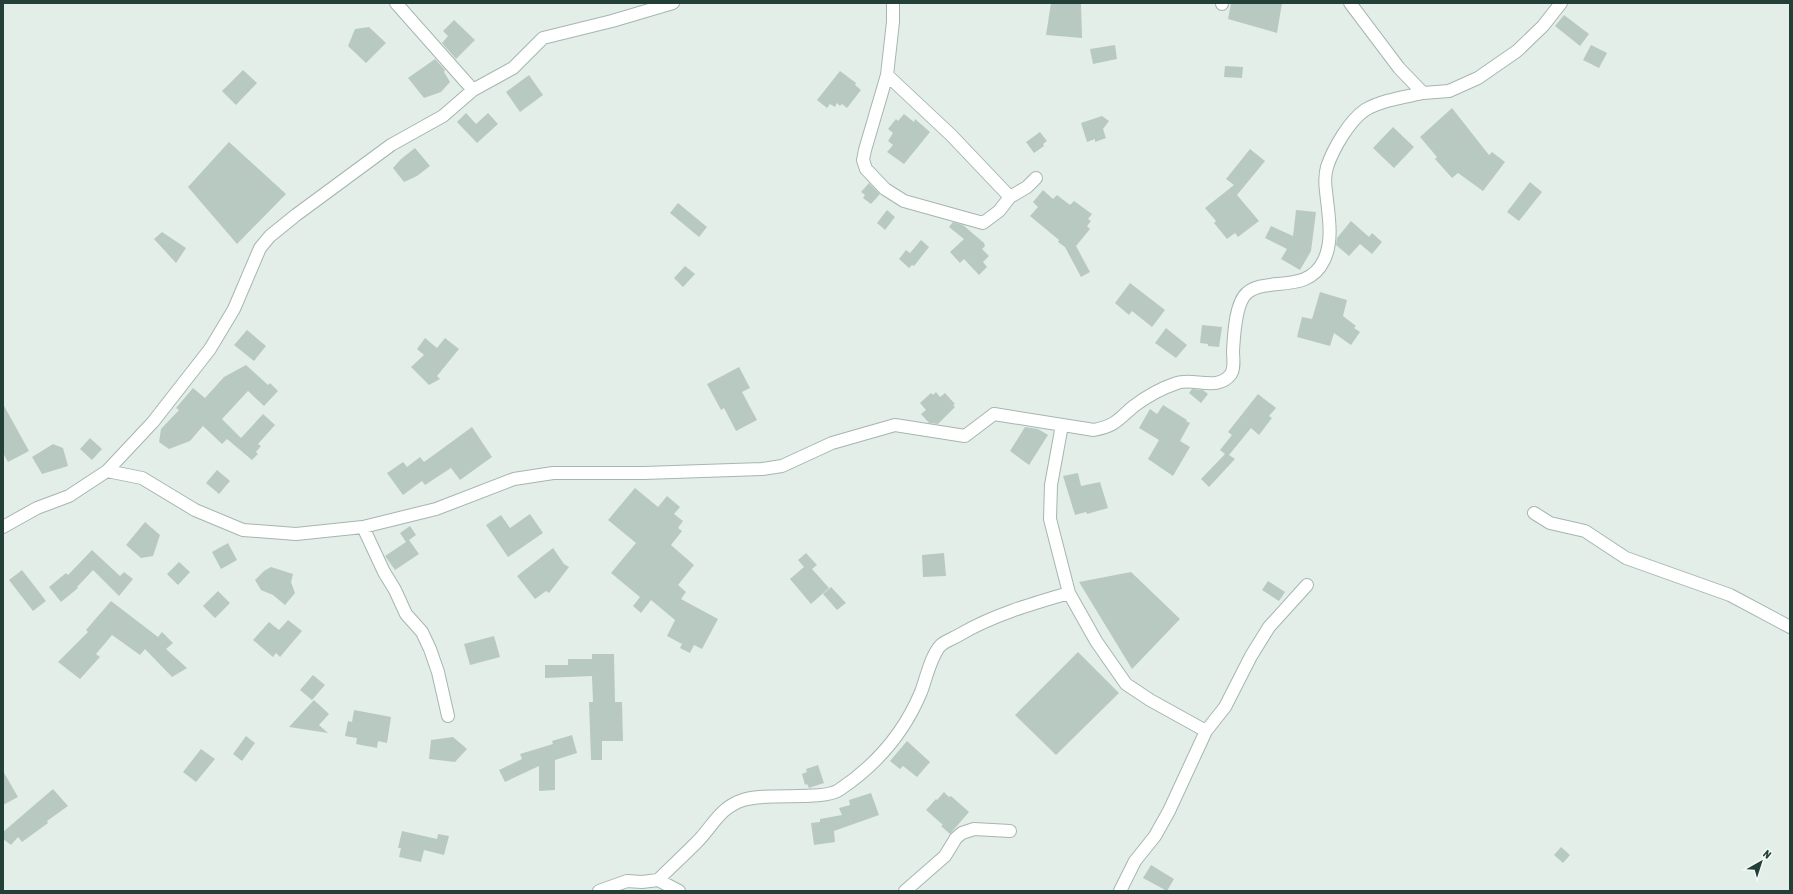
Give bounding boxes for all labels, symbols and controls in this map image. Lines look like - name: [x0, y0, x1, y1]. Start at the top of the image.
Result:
- north arrow: [1741, 842, 1781, 882]
- text: N: [1761, 848, 1774, 861]

